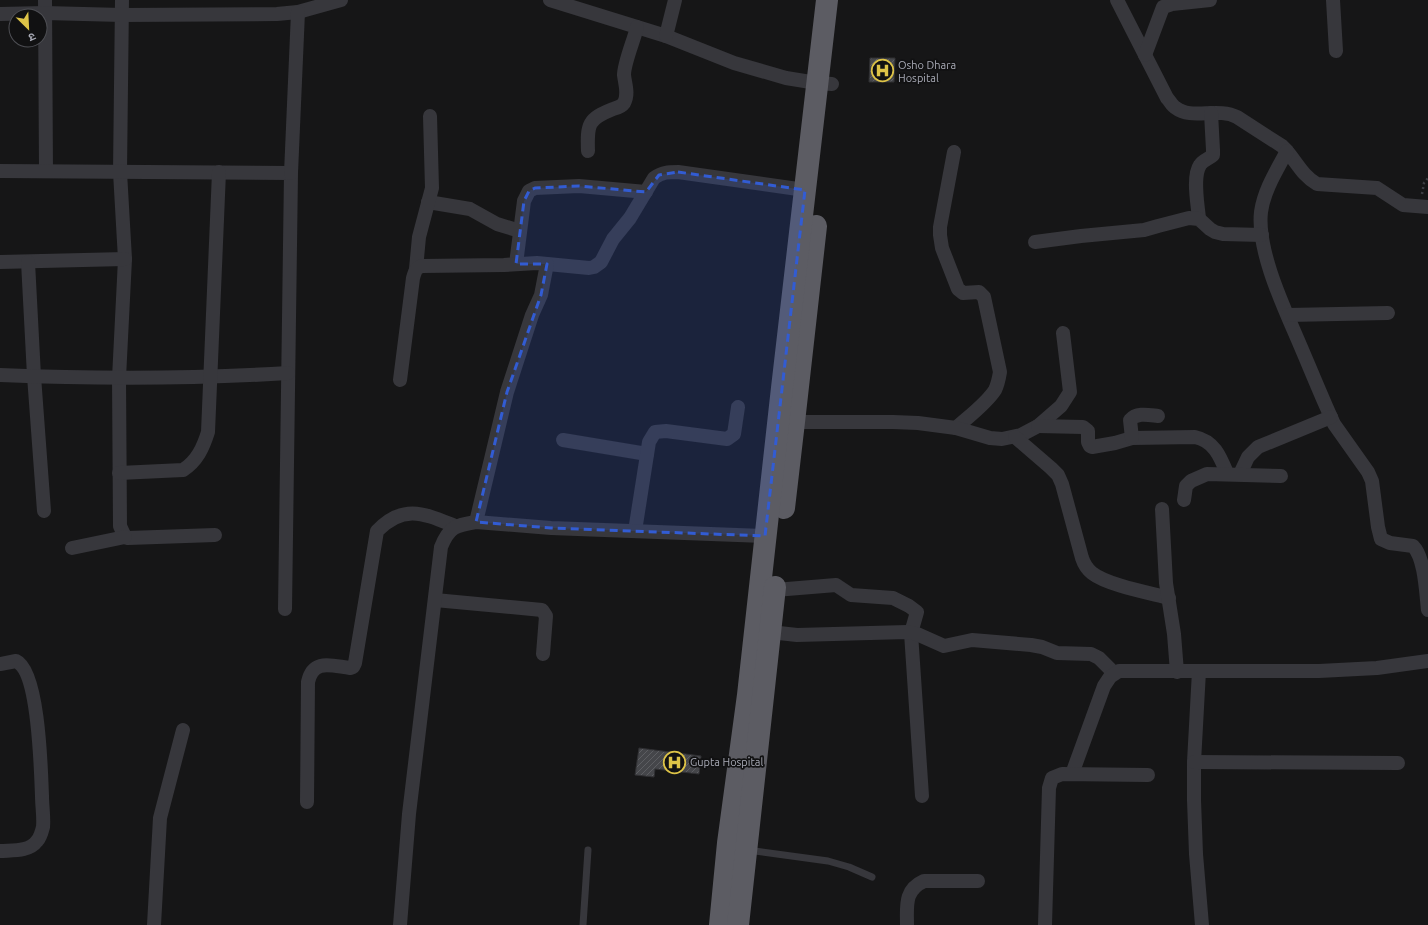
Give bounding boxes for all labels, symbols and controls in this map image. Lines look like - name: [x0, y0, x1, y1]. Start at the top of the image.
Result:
- north arrow: [8, 8, 48, 48]
- text: उ: [26, 30, 37, 44]
- hospital icon: Osho Dhara Hospital: [870, 58, 896, 84]
- place label: Osho Dhara Hospital: [898, 59, 956, 84]
- hospital icon: Gupta Hospital: [661, 749, 687, 775]
- place label: Gupta Hospital: [690, 756, 763, 768]

